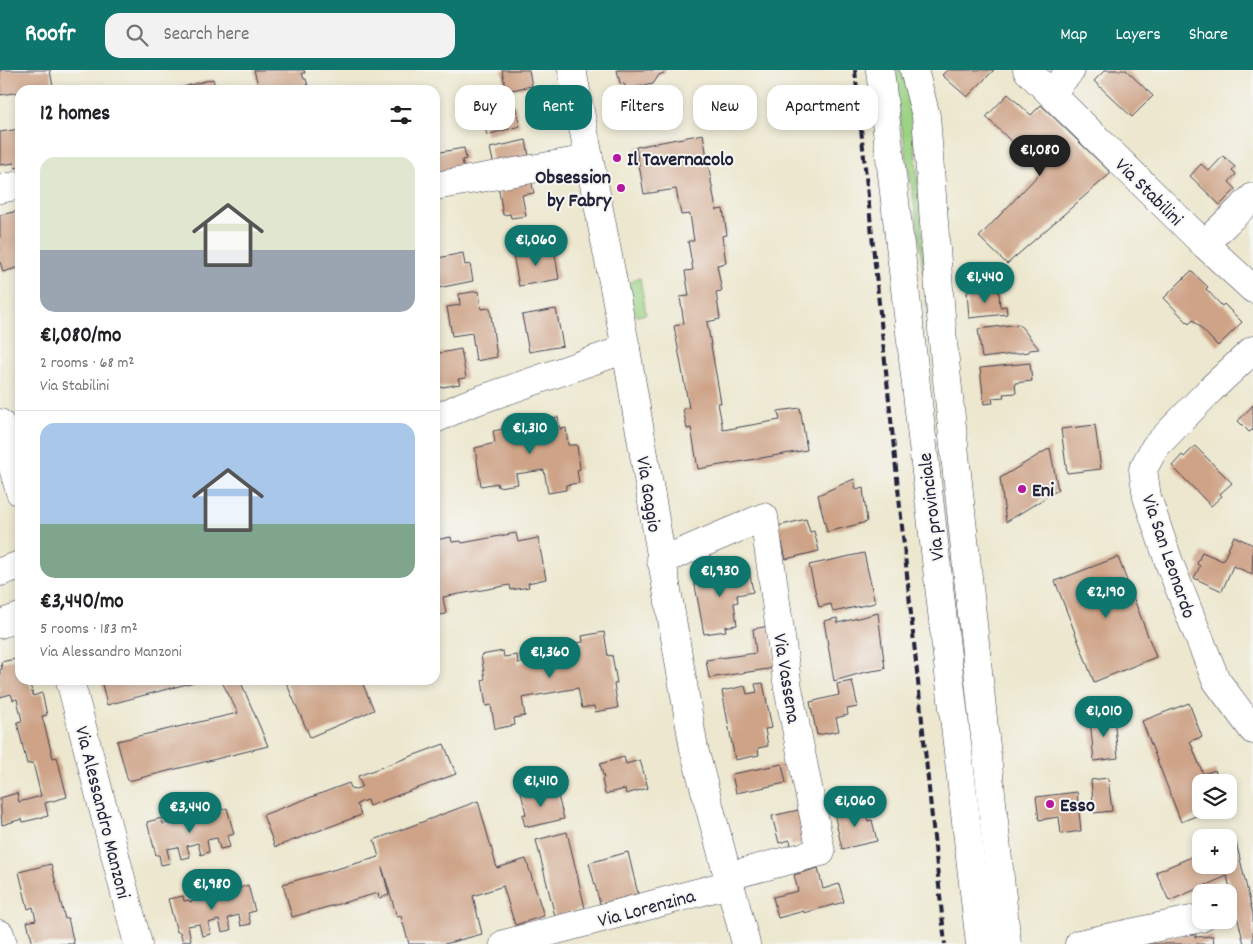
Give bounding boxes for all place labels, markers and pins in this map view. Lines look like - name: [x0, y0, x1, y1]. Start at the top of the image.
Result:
- pin: €1,080: [999, 134, 1081, 177]
- place label: Il Tavernacolo: [627, 147, 734, 175]
- marker: Il Tavernacolo: [611, 152, 623, 164]
- place label: Obsession by Fabry: [535, 165, 612, 216]
- marker: Obsession by Fabry: [615, 182, 627, 194]
- pin: €1,060: [495, 224, 577, 267]
- pin: €1,440: [944, 262, 1026, 304]
- pin: €1,310: [489, 412, 571, 455]
- place label: Eni: [1032, 478, 1054, 506]
- marker: Eni: [1016, 483, 1028, 495]
- pin: €1,930: [679, 556, 761, 598]
- pin: €2,190: [1065, 576, 1147, 619]
- pin: €1,360: [509, 636, 591, 679]
- pin: €1,010: [1063, 696, 1145, 738]
- pin: €1,410: [500, 766, 582, 808]
- pin: €1,060: [814, 786, 896, 828]
- pin: €3,440: [149, 792, 231, 834]
- place label: Esso: [1060, 793, 1095, 821]
- marker: Esso: [1044, 798, 1056, 810]
- pin: €1,980: [171, 868, 253, 911]

